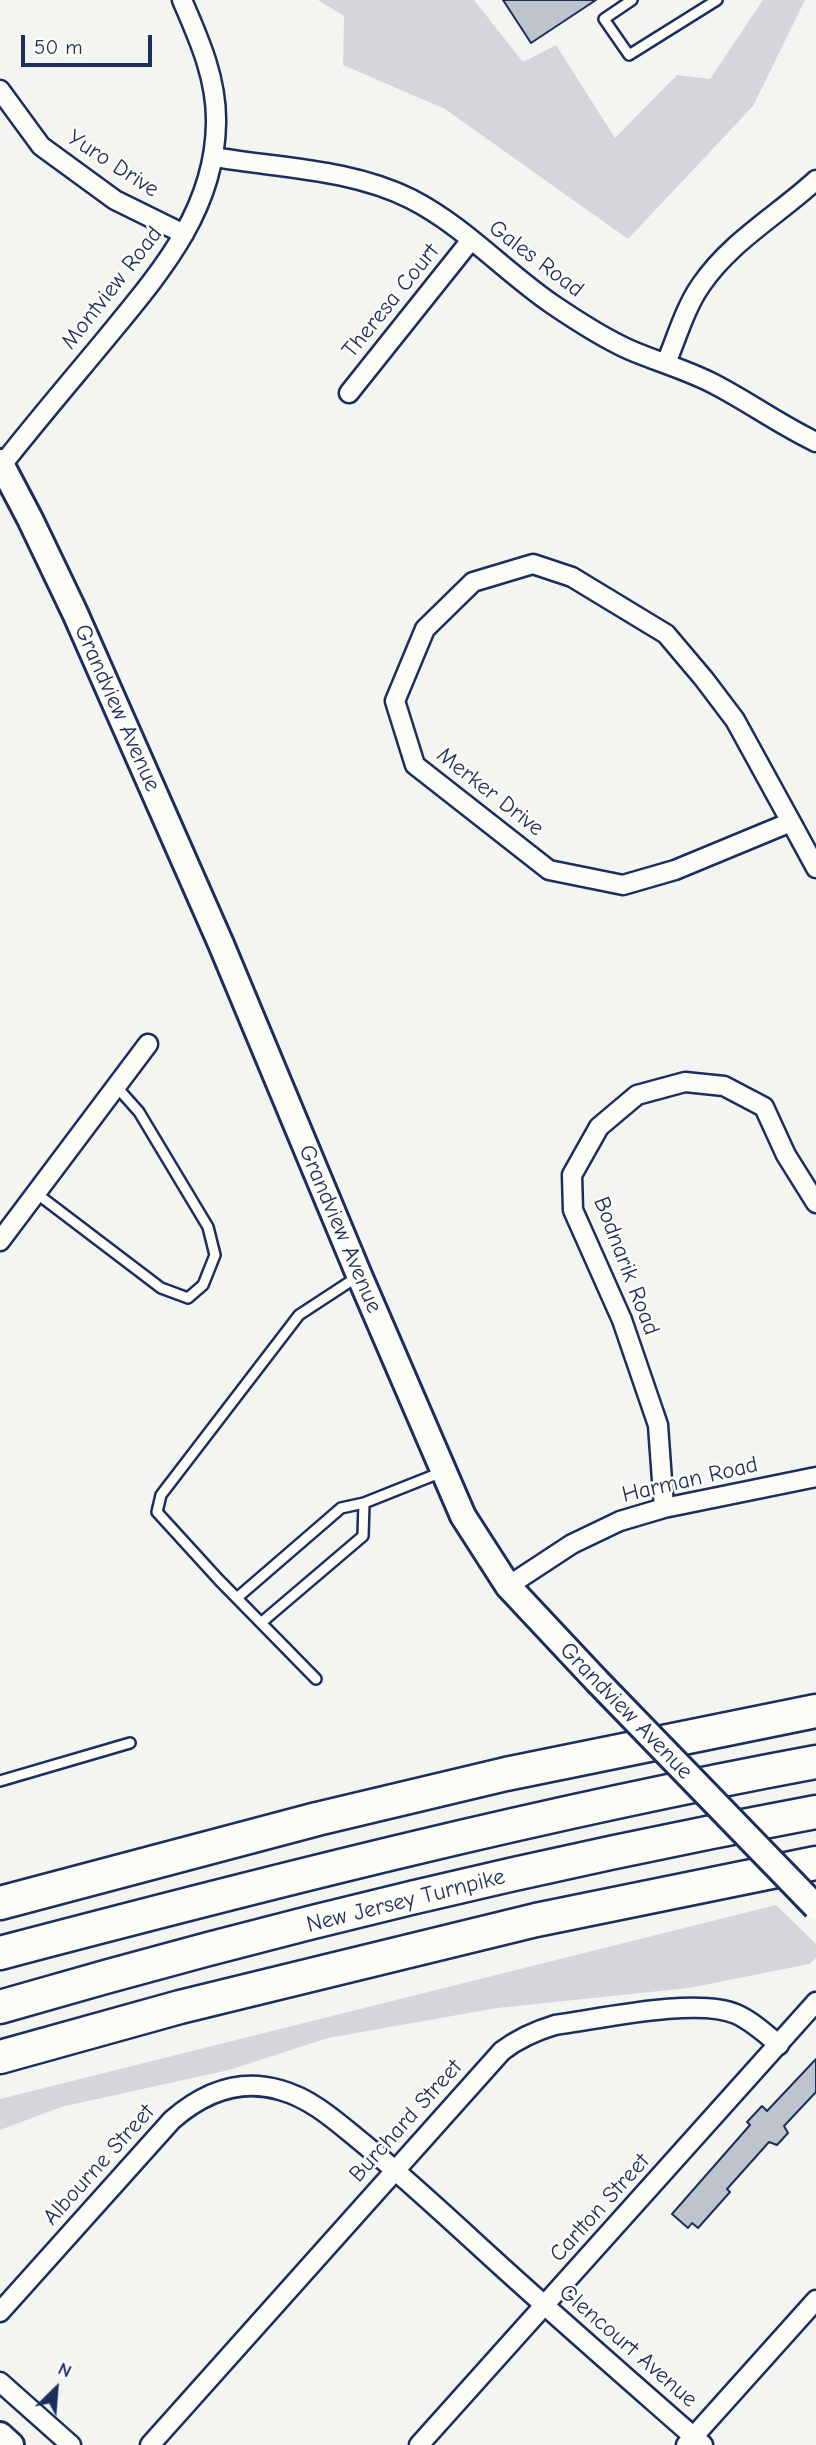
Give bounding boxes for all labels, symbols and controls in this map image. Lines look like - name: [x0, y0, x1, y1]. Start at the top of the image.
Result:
- scale bar: [24, 21, 156, 65]
- text: 50 m: [34, 35, 83, 59]
- street label: Yuro Drive: [62, 124, 164, 204]
- street label: Gales Road: [483, 214, 589, 304]
- street label: Montview Road: [56, 221, 168, 355]
- street label: Theresa Court: [337, 238, 445, 364]
- street label: Grandview Avenue: [68, 620, 166, 796]
- street label: Merker Drive: [431, 742, 549, 842]
- street label: Grandview Avenue: [292, 1141, 388, 1317]
- street label: Bodnarik Road: [587, 1193, 665, 1339]
- street label: Harman Road: [619, 1451, 761, 1509]
- street label: Grandview Avenue: [554, 1637, 698, 1785]
- street label: New Jersey Turnpike: [304, 1863, 508, 1939]
- street label: Burchard Street: [344, 2054, 468, 2188]
- street label: Albourne Street: [37, 2099, 161, 2231]
- street label: Carlton Street: [544, 2148, 656, 2268]
- street label: Glencourt Avenue: [553, 2278, 703, 2414]
- north arrow: [21, 2354, 91, 2424]
- text: N: [55, 2357, 75, 2383]

